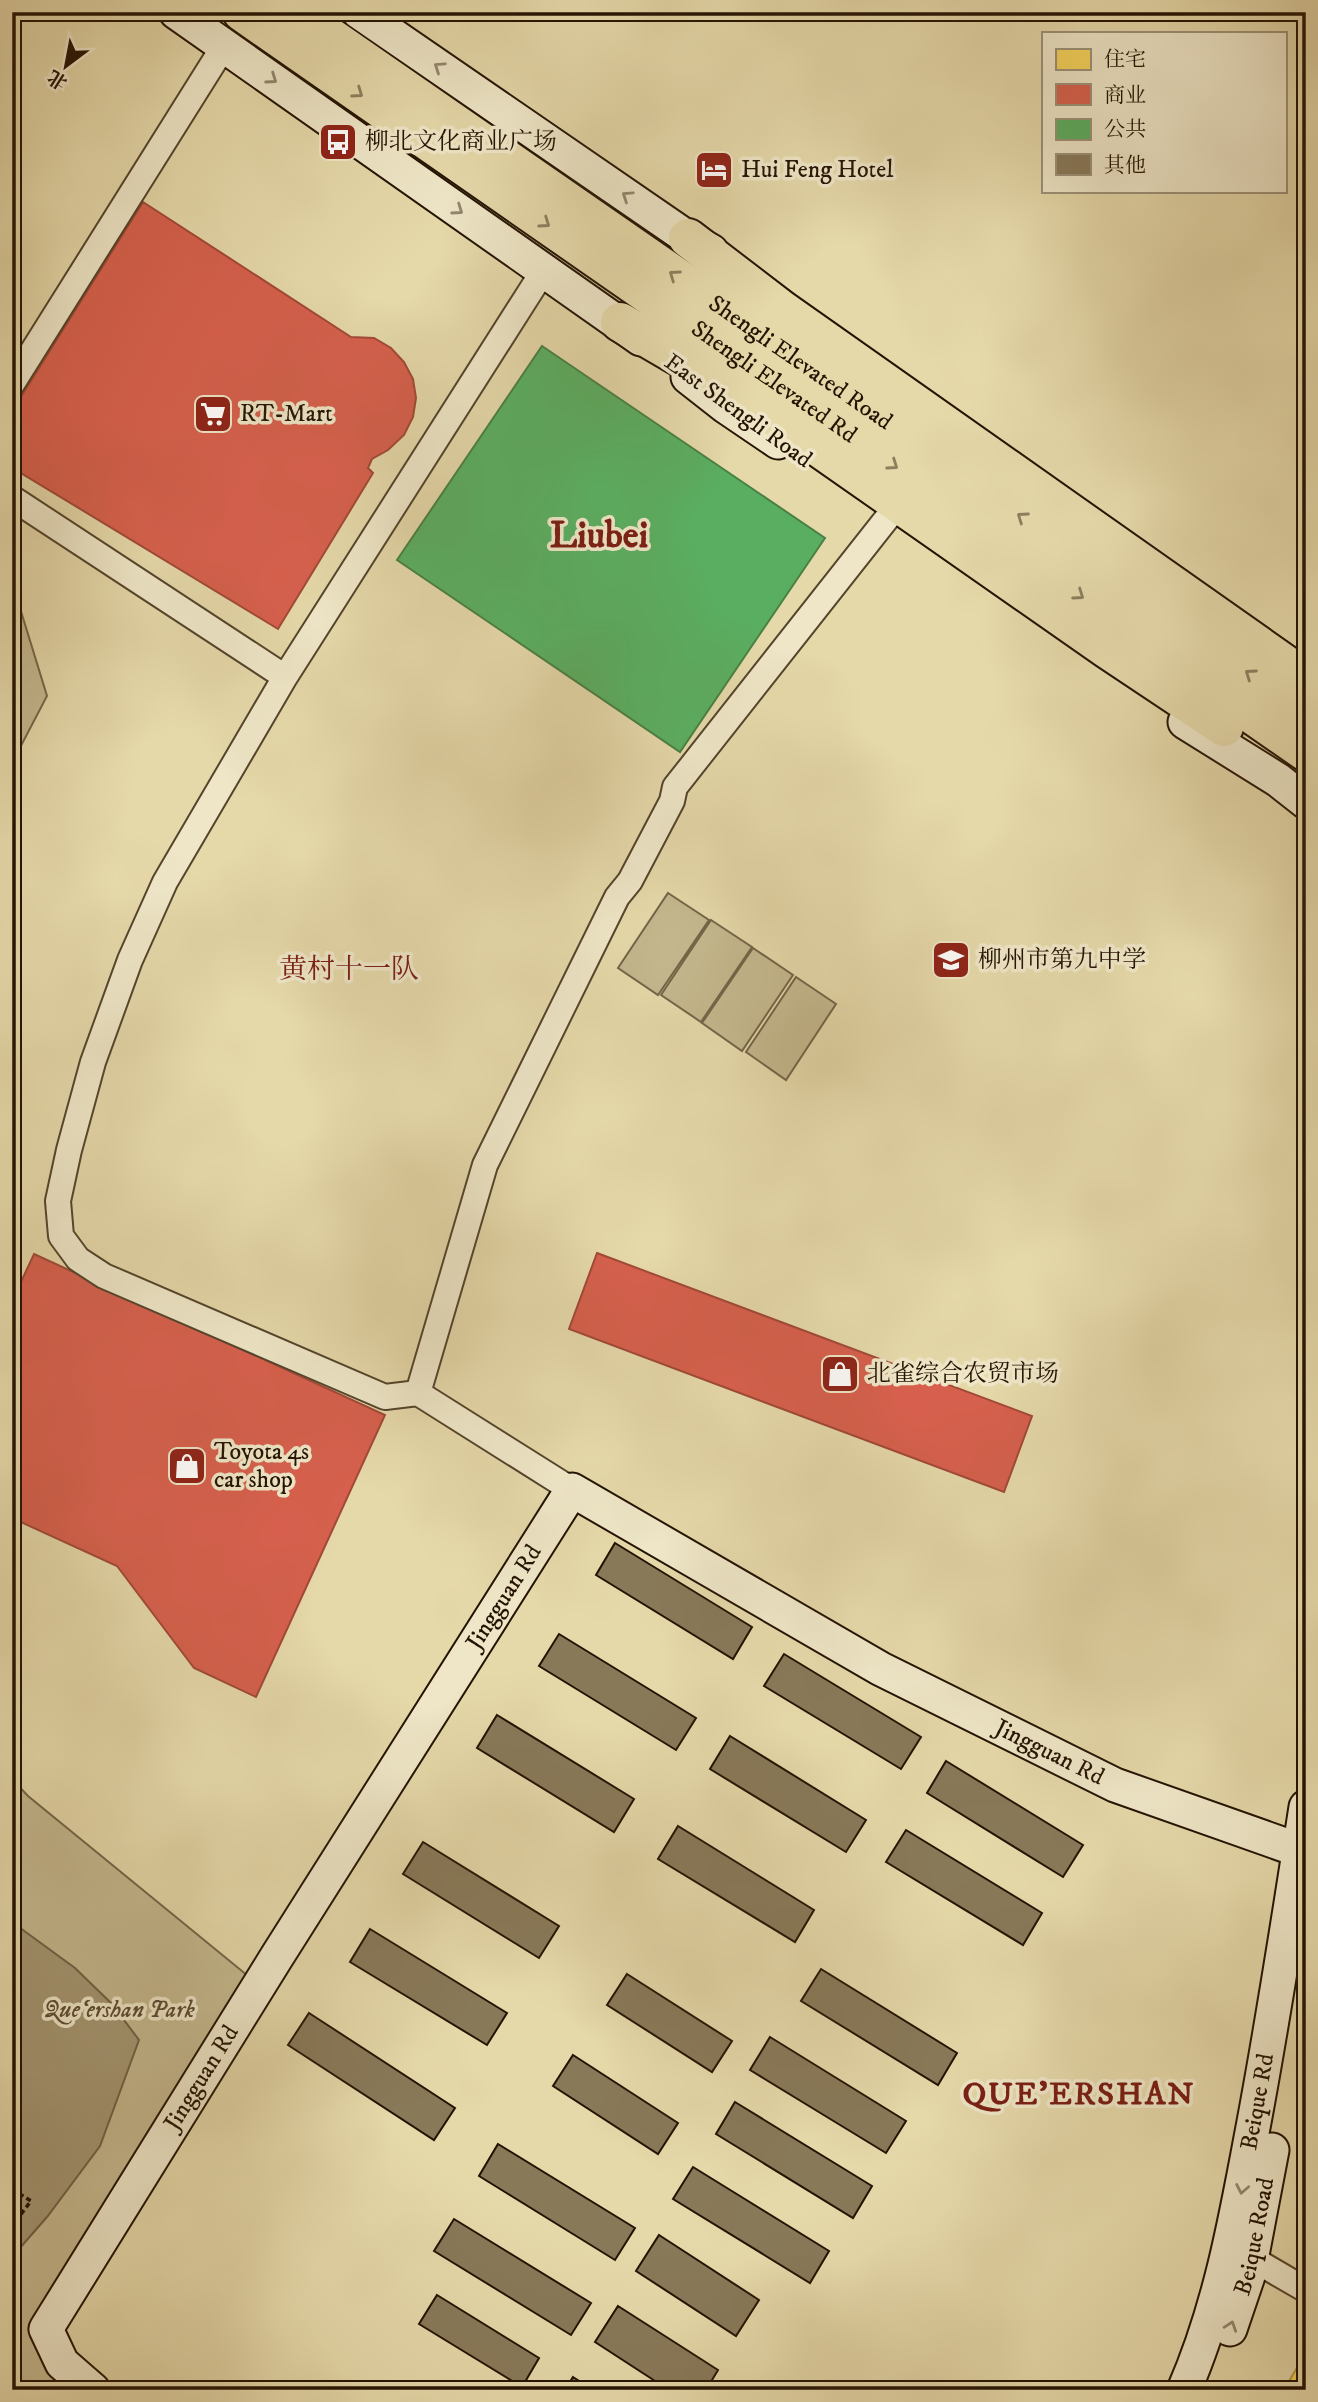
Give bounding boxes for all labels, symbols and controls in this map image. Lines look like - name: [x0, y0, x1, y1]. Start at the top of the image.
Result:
- north arrow: [32, 32, 102, 102]
- legend: [1042, 32, 1286, 192]
- text: 住宅: [1104, 47, 1146, 73]
- one-way arrow: [434, 63, 447, 75]
- text: 北: [44, 64, 72, 94]
- one-way arrow: [264, 71, 277, 83]
- text: 商业: [1104, 83, 1146, 109]
- one-way arrow: [350, 85, 363, 97]
- text: 公共: [1104, 117, 1146, 143]
- bus stop icon: 柳北文化商业广场: [317, 121, 359, 163]
- place label: 柳北文化商业广场: [365, 127, 557, 157]
- hotel icon: Hui Feng Hotel: [693, 149, 735, 191]
- text: 其他: [1104, 153, 1146, 179]
- place label: Hui Feng Hotel: [741, 155, 894, 185]
- one-way arrow: [621, 191, 634, 204]
- one-way arrow: [450, 202, 463, 214]
- one-way arrow: [537, 215, 550, 227]
- one-way arrow: [669, 271, 682, 284]
- street label: Shengli Elevated Road: [703, 289, 898, 437]
- street label: Shengli Elevated Rd: [685, 314, 863, 450]
- street label: East Shengli Road: [658, 347, 818, 475]
- supermarket icon: RT-Mart: [192, 393, 234, 435]
- place label: RT-Mart: [240, 399, 333, 429]
- one-way arrow: [885, 457, 898, 469]
- district label: Liubei: [550, 512, 649, 560]
- one-way arrow: [1017, 512, 1030, 525]
- one-way arrow: [1071, 587, 1084, 599]
- one-way arrow: [1245, 670, 1258, 682]
- school or university icon: 柳州市第九中学: [930, 939, 972, 981]
- place label: 柳州市第九中学: [978, 945, 1146, 975]
- district label: 黄村十一队: [279, 952, 419, 987]
- shop icon: 北雀综合农贸市场: [819, 1353, 861, 1395]
- place label: 北雀综合农贸市场: [867, 1359, 1059, 1389]
- place label: Toyota 4s car shop: [214, 1437, 309, 1495]
- shop icon: Toyota 4s car shop: [166, 1445, 208, 1487]
- street label: Jingguan Rd: [459, 1539, 549, 1657]
- street label: Jingguan Rd: [988, 1712, 1109, 1792]
- park label: Que‘ershan Park: [43, 1995, 195, 2025]
- street label: Jingguan Rd: [157, 2020, 246, 2138]
- street label: Beique Rd: [1234, 2051, 1281, 2153]
- district label: QUE'ERSHAN: [962, 2075, 1196, 2115]
- street label: Beique Road: [1227, 2175, 1281, 2300]
- one-way arrow: [1235, 2183, 1250, 2195]
- one-way arrow: [1223, 2320, 1237, 2332]

